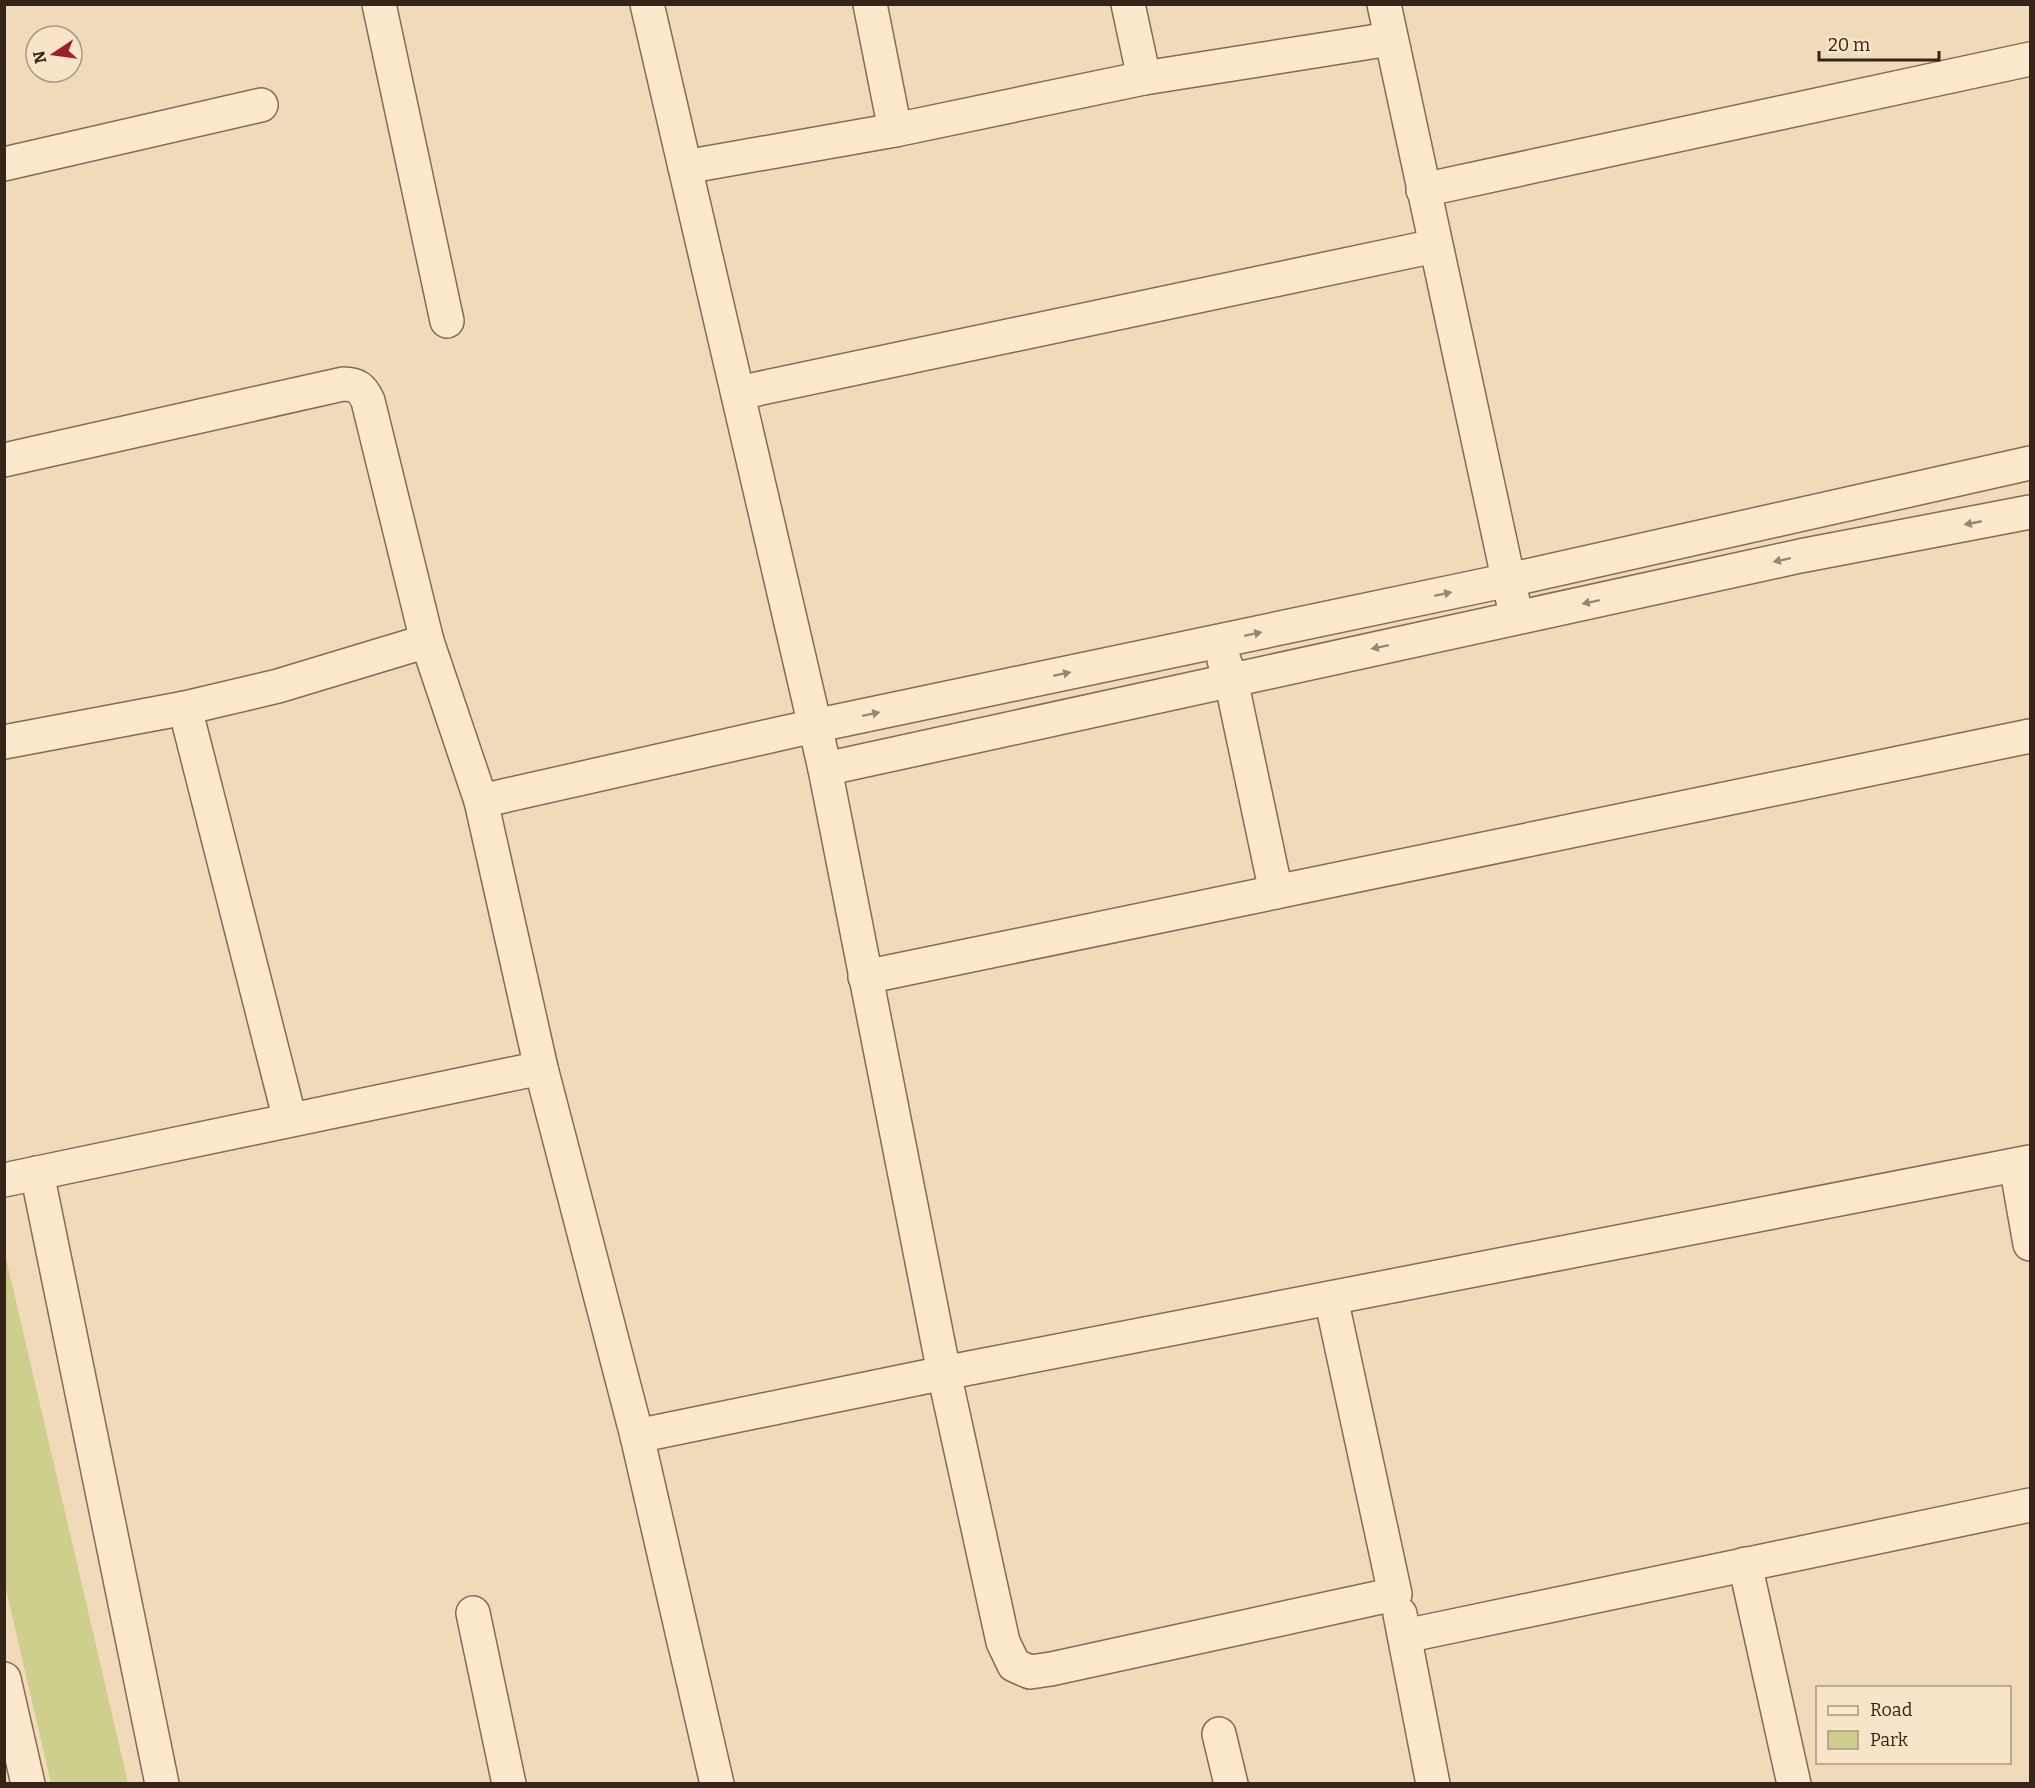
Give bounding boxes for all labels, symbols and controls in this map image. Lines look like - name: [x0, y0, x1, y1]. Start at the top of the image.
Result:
- north arrow: [24, 24, 84, 84]
- scale bar: [1819, 24, 1939, 62]
- text: 20 m: [1828, 34, 1870, 56]
- text: N: [29, 49, 51, 65]
- one-way arrow: [1963, 519, 1982, 528]
- one-way arrow: [1772, 556, 1791, 565]
- one-way arrow: [1434, 589, 1453, 598]
- one-way arrow: [1582, 597, 1600, 607]
- one-way arrow: [1243, 629, 1262, 638]
- one-way arrow: [1371, 643, 1389, 653]
- one-way arrow: [1052, 669, 1071, 678]
- one-way arrow: [862, 709, 881, 718]
- legend: [1816, 1686, 2011, 1764]
- text: Road: [1870, 1699, 1913, 1721]
- text: Park: [1870, 1729, 1909, 1751]

